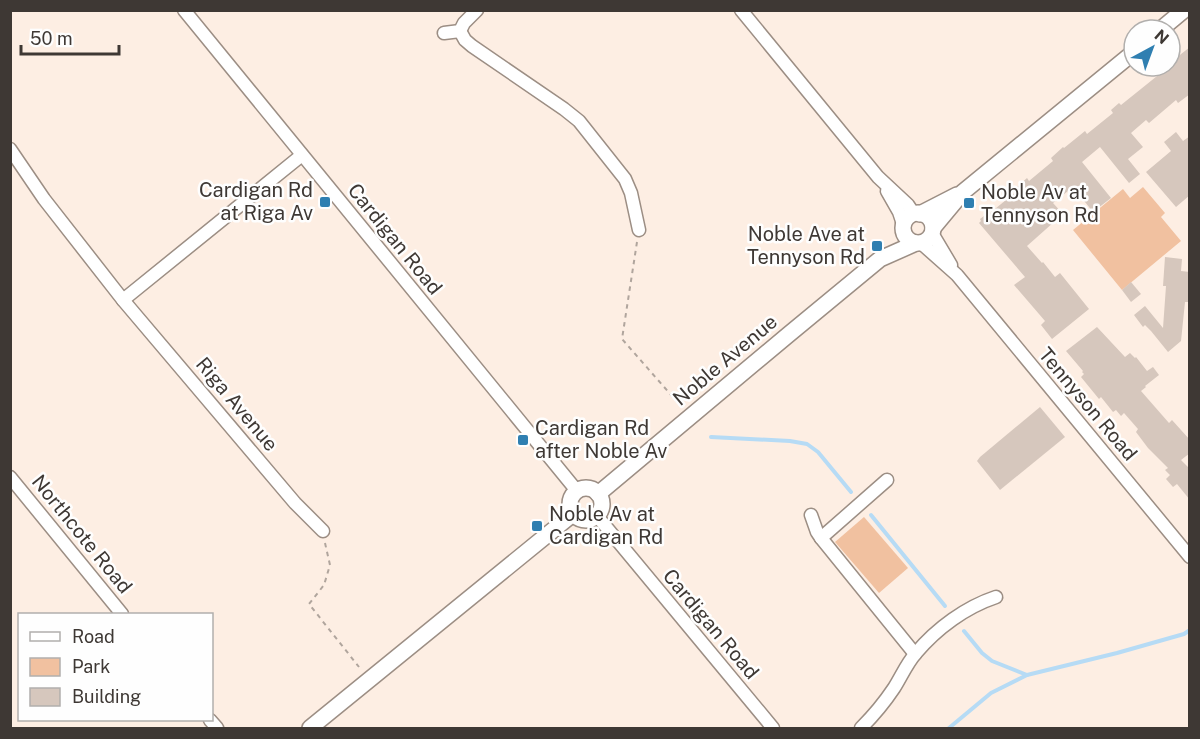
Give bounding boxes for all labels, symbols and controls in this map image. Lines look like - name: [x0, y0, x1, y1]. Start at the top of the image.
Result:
- scale bar: [21, 18, 118, 56]
- north arrow: [1122, 18, 1182, 78]
- text: N: [1151, 26, 1172, 48]
- text: 50 m: [30, 28, 73, 49]
- place label: Cardigan Rd at Riga Av: [199, 178, 313, 225]
- street label: Cardigan Road: [343, 178, 447, 300]
- place label: Noble Av at Tennyson Rd: [981, 180, 1099, 227]
- marker: Cardigan Rd at Riga Av: [318, 195, 332, 209]
- marker: Noble Av at Tennyson Rd: [962, 196, 976, 210]
- place label: Noble Ave at Tennyson Rd: [747, 222, 865, 269]
- marker: Noble Ave at Tennyson Rd: [870, 239, 884, 253]
- street label: Noble Avenue: [668, 310, 782, 410]
- street label: Tennyson Road: [1034, 343, 1142, 465]
- street label: Riga Avenue: [191, 352, 283, 456]
- place label: Cardigan Rd after Noble Av: [535, 416, 667, 463]
- marker: Cardigan Rd after Noble Av: [516, 433, 530, 447]
- street label: Northcote Road: [27, 470, 137, 598]
- place label: Noble Av at Cardigan Rd: [549, 502, 663, 549]
- marker: Noble Av at Cardigan Rd: [530, 519, 544, 533]
- street label: Cardigan Road: [658, 564, 764, 684]
- legend: [18, 613, 213, 721]
- text: Road: [72, 626, 115, 647]
- text: Park: [72, 656, 110, 677]
- text: Building: [72, 686, 141, 707]

